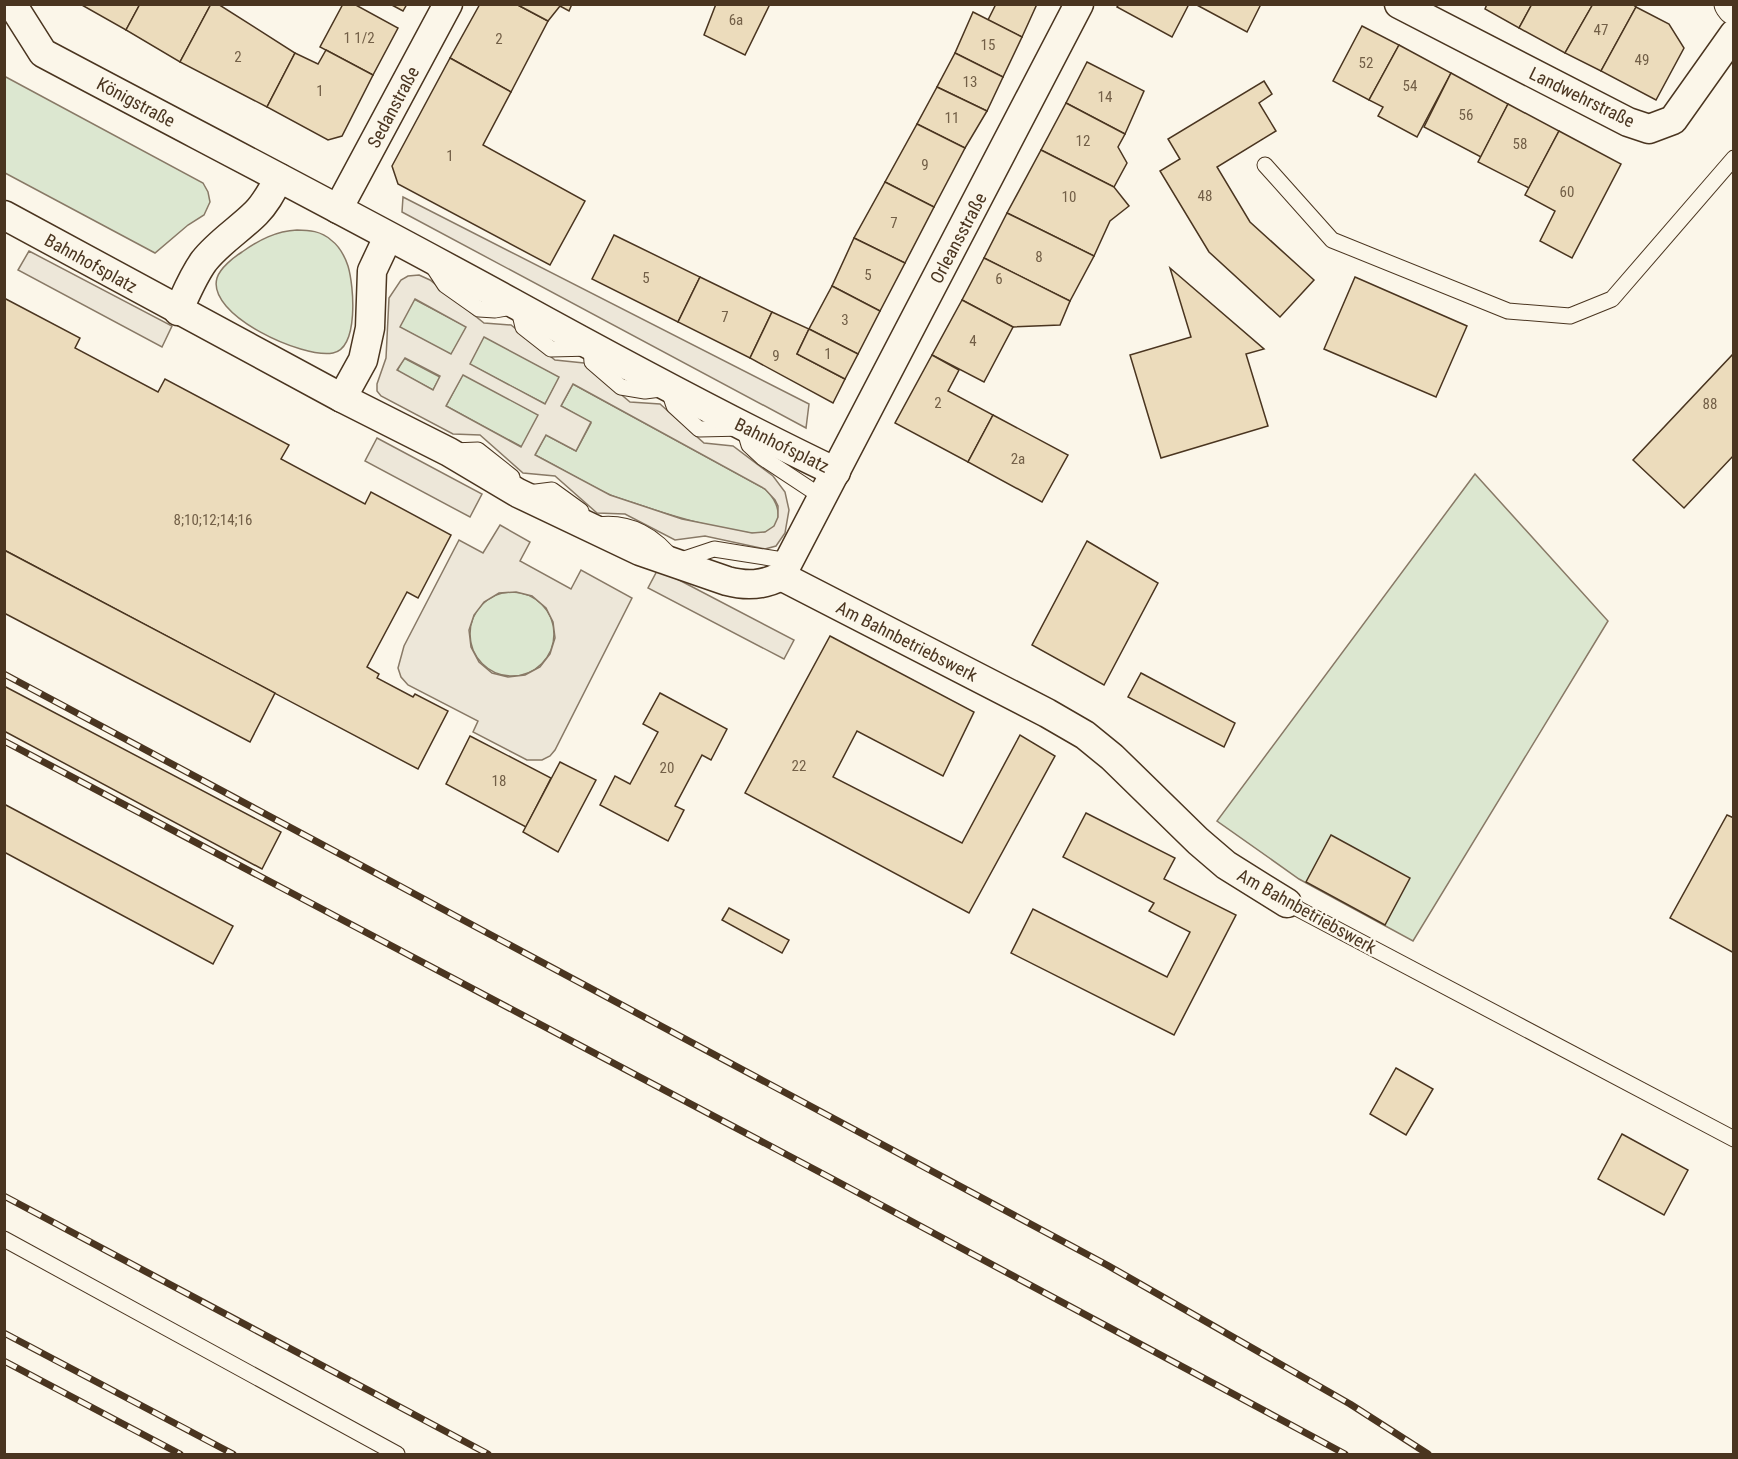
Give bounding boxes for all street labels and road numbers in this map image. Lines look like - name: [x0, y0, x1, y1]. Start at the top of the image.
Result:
- street label: Sedanstraße: [363, 63, 423, 151]
- street label: Landwehrstraße: [1526, 63, 1638, 131]
- street label: Königstraße: [93, 73, 179, 131]
- street label: Orleansstraße: [925, 189, 991, 287]
- street label: Bahnhofsplatz: [41, 229, 141, 297]
- street label: Bahnhofsplatz: [731, 413, 833, 477]
- street label: Am Bahnbetriebswerk: [833, 596, 981, 686]
- street label: Am Bahnbetriebswerk: [1234, 864, 1380, 958]

